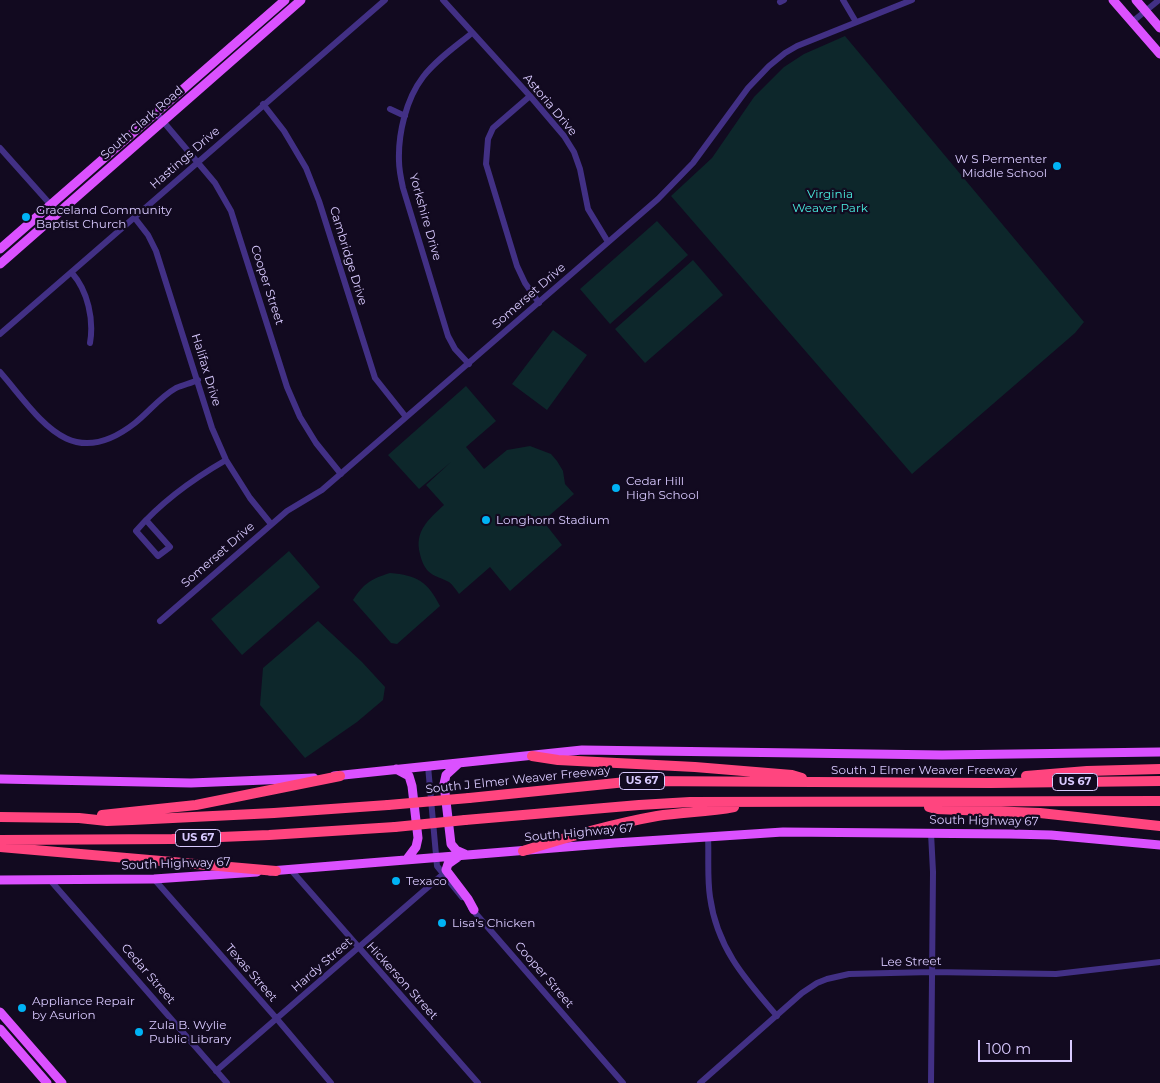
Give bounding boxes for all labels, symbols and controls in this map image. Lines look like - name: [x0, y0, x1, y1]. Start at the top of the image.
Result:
- street label: Astoria Drive: [520, 71, 580, 139]
- street label: South Clark Road: [98, 83, 186, 163]
- street label: Hastings Drive: [147, 124, 223, 192]
- place label: W S Permenter Middle School: [955, 152, 1047, 180]
- marker: W S Permenter Middle School: [1051, 160, 1063, 172]
- street label: Yorkshire Drive: [406, 172, 444, 262]
- park label: Virginia Weaver Park: [792, 187, 868, 215]
- place label: Graceland Community Baptist Church: [36, 203, 172, 231]
- street label: Cambridge Drive: [326, 205, 370, 307]
- marker: Graceland Community Baptist Church: [20, 211, 32, 223]
- street label: Cooper Street: [247, 243, 287, 327]
- street label: Somerset Drive: [489, 260, 569, 332]
- street label: Halifax Drive: [188, 332, 224, 408]
- place label: Cedar Hill High School: [626, 474, 699, 502]
- marker: Cedar Hill High School: [610, 482, 622, 494]
- place label: Longhorn Stadium: [496, 513, 610, 527]
- marker: Longhorn Stadium: [480, 514, 492, 526]
- street label: Somerset Drive: [178, 519, 258, 591]
- street label: South J Elmer Weaver Freeway: [425, 763, 611, 797]
- street label: South J Elmer Weaver Freeway: [831, 763, 1017, 777]
- road number: US 67: [620, 772, 664, 789]
- road number: US 67: [1052, 774, 1098, 790]
- street label: South Highway 67: [929, 813, 1039, 829]
- street label: South Highway 67: [524, 821, 634, 845]
- road number: US 67: [176, 830, 220, 846]
- street label: South Highway 67: [121, 855, 231, 873]
- place label: Texaco: [406, 874, 447, 888]
- marker: Texaco: [390, 875, 402, 887]
- place label: Lisa's Chicken: [452, 916, 535, 930]
- marker: Lisa's Chicken: [436, 917, 448, 929]
- street label: Hardy Street: [289, 935, 355, 995]
- street label: Hickerson Street: [363, 939, 441, 1023]
- street label: Cooper Street: [511, 939, 577, 1011]
- street label: Cedar Street: [118, 941, 178, 1007]
- street label: Texas Street: [222, 941, 280, 1005]
- street label: Lee Street: [880, 954, 942, 970]
- place label: Appliance Repair by Asurion: [32, 994, 135, 1022]
- marker: Appliance Repair by Asurion: [16, 1002, 28, 1014]
- place label: Zula B. Wylie Public Library: [149, 1018, 231, 1046]
- marker: Zula B. Wylie Public Library: [133, 1026, 145, 1038]
- scale bar: [980, 1030, 1074, 1062]
- text: 100 m: [986, 1039, 1031, 1058]

